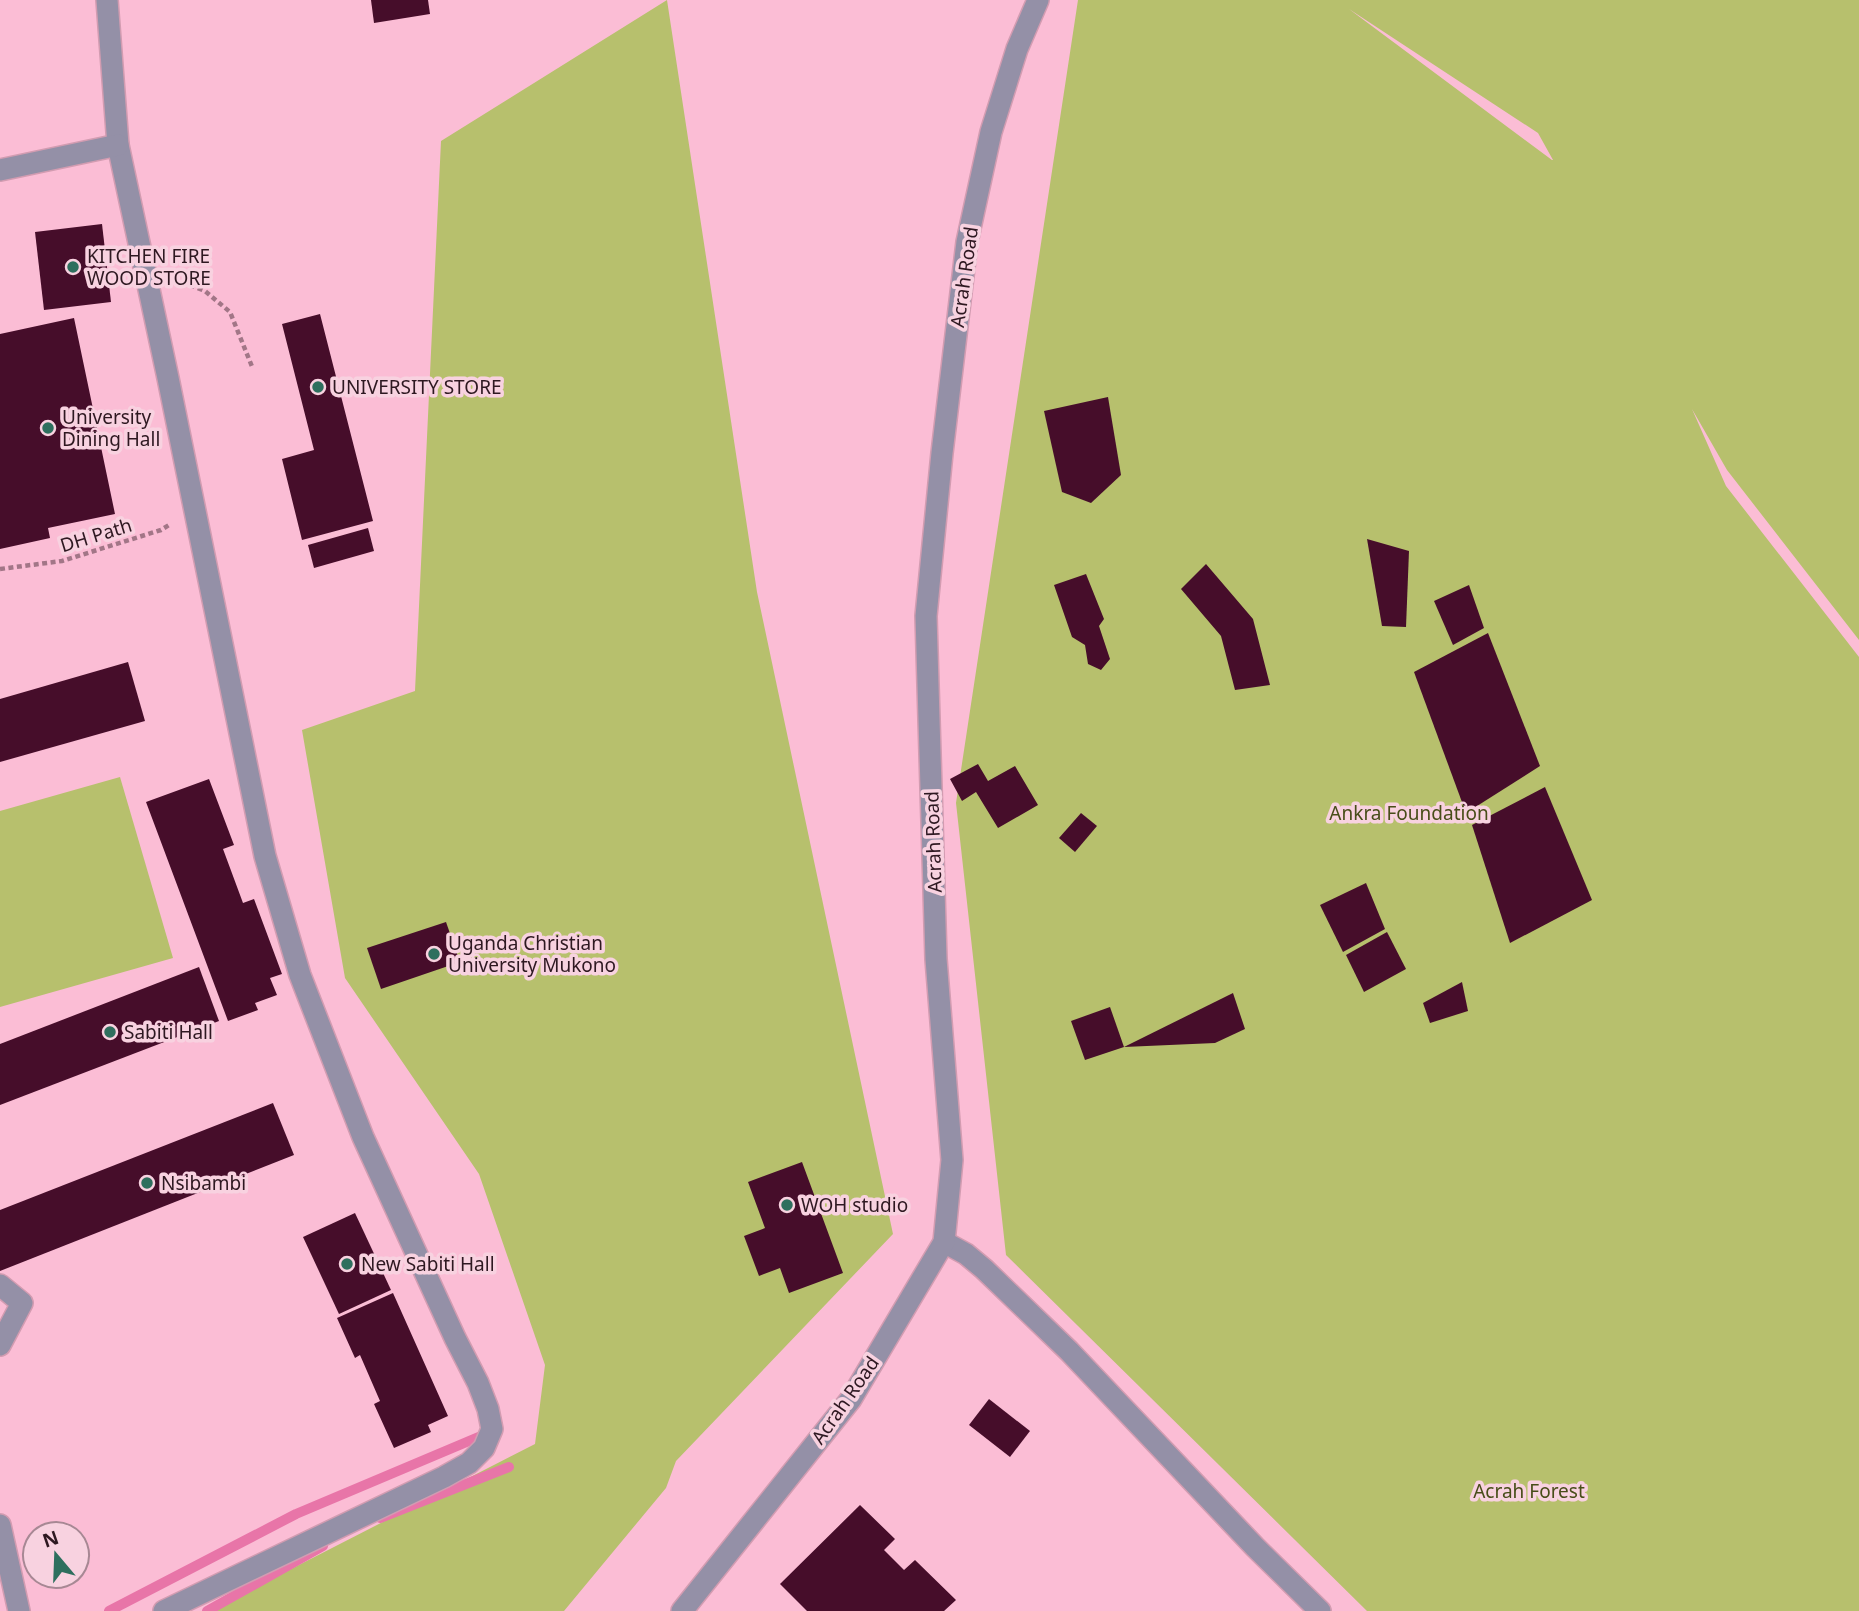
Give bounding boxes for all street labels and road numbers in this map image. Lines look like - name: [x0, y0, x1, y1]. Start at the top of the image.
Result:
- street label: Acrah Road: [944, 225, 984, 329]
- street label: DH Path: [57, 512, 135, 558]
- street label: Acrah Road: [918, 791, 948, 893]
- street label: Acrah Road: [805, 1351, 885, 1449]

